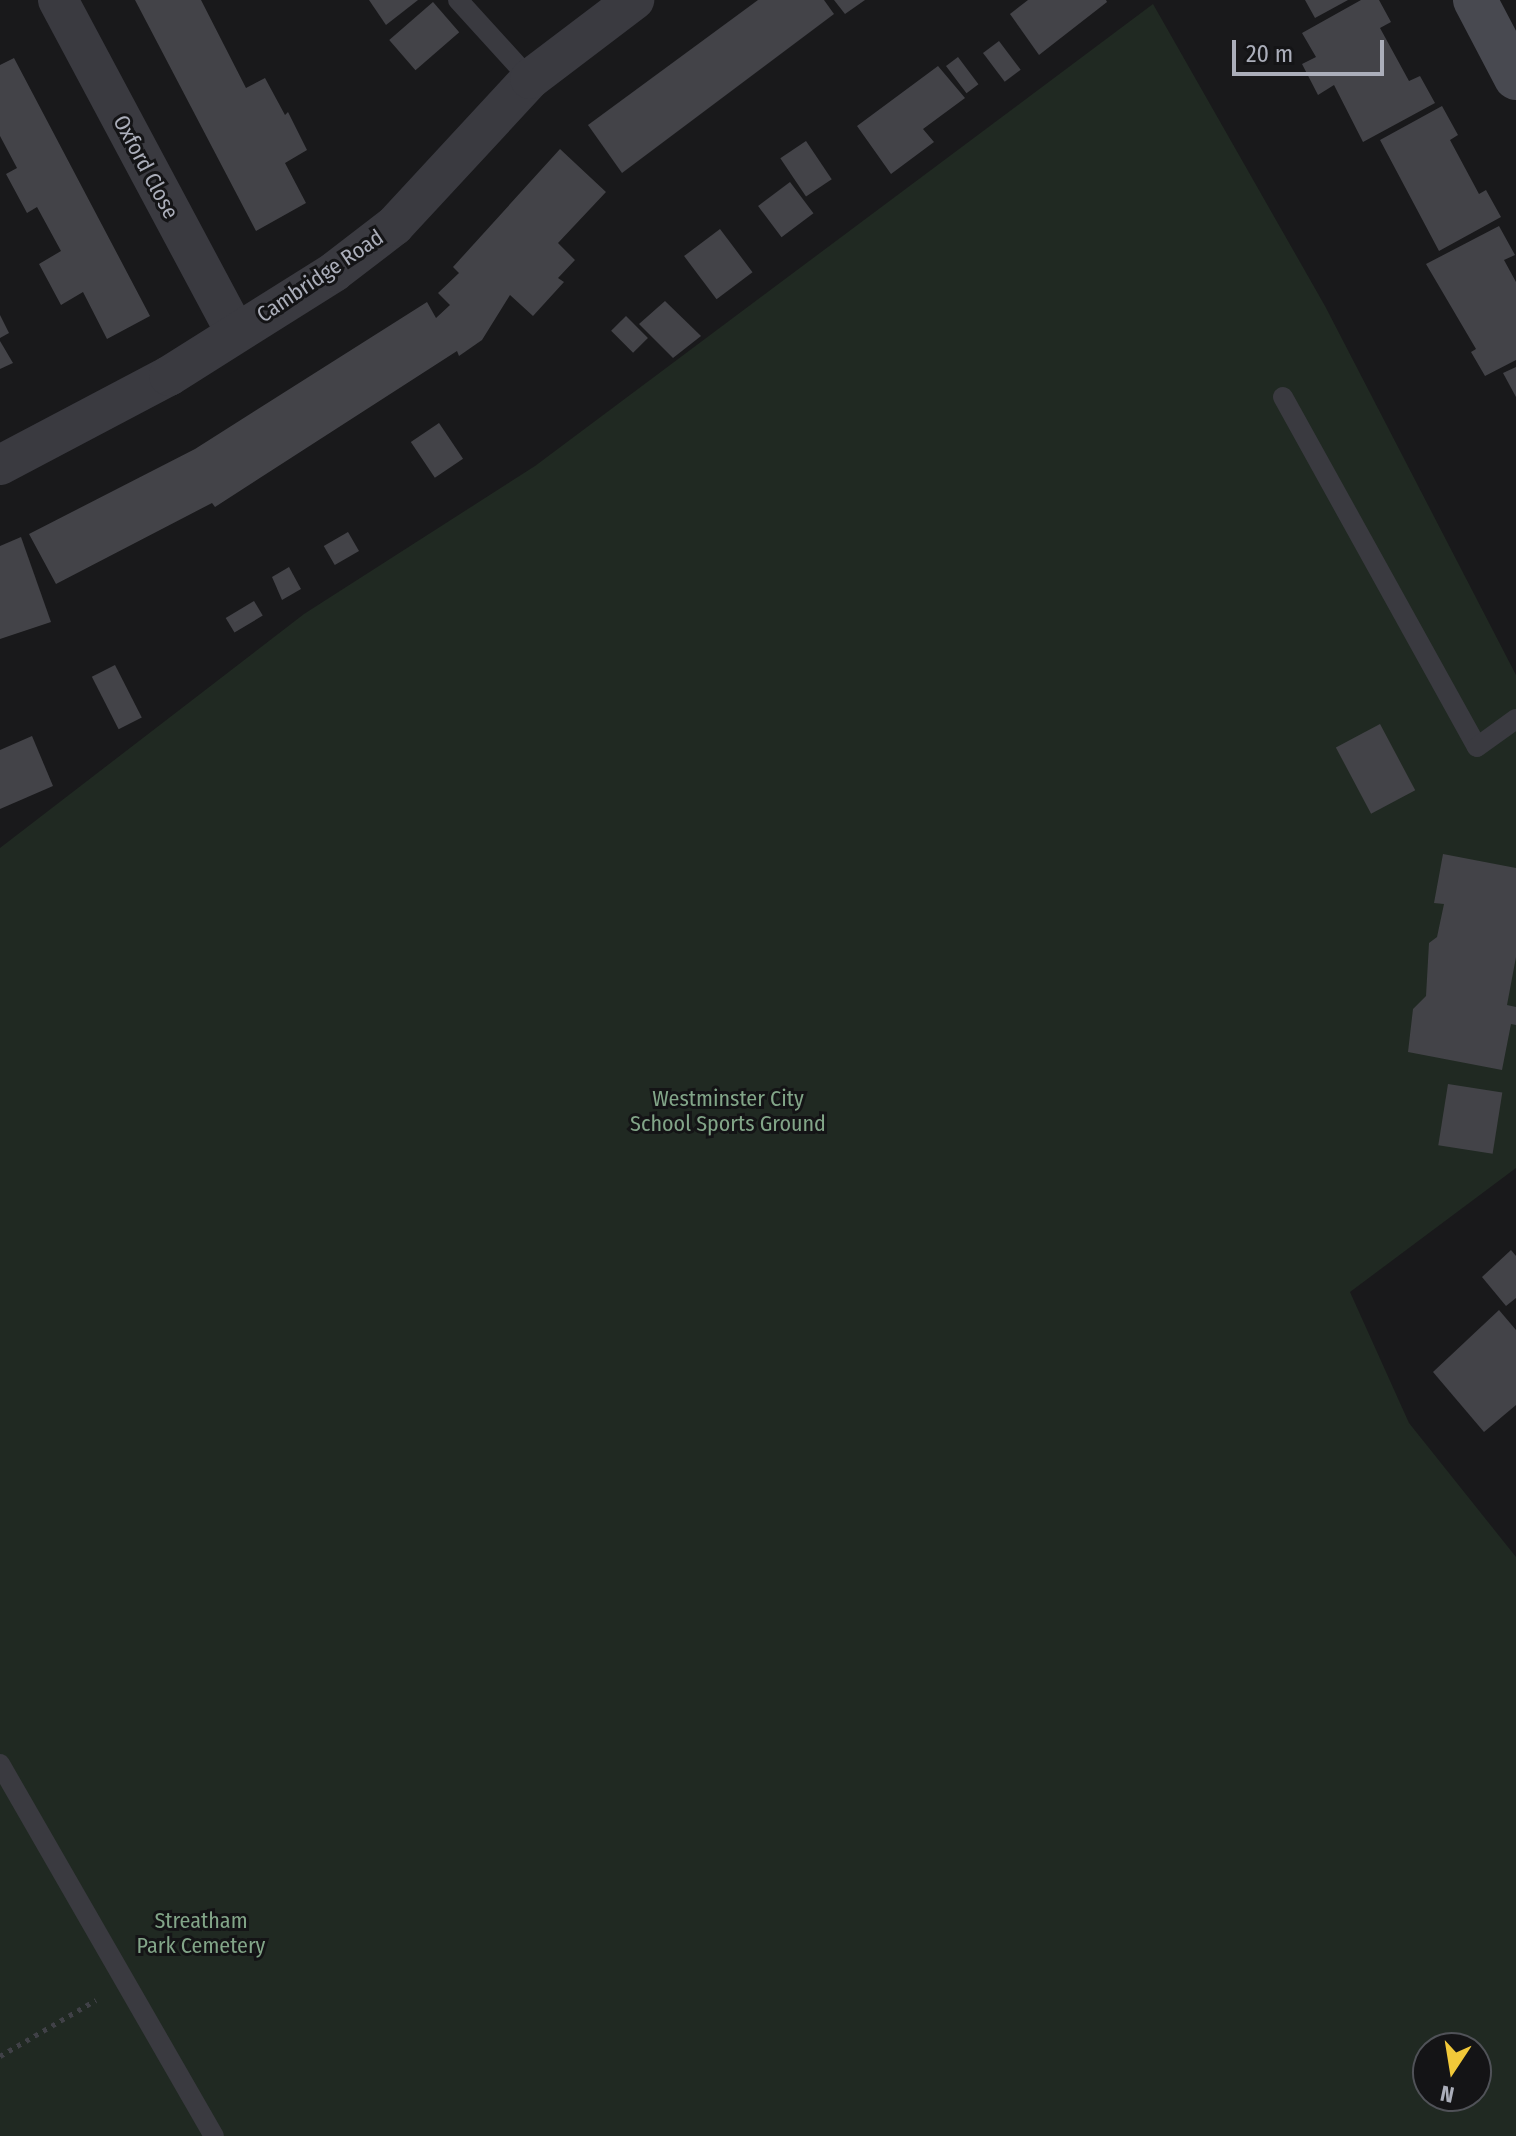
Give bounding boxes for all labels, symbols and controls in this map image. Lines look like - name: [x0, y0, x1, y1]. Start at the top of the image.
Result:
- scale bar: [1236, 24, 1388, 74]
- text: 20 m: [1246, 40, 1293, 68]
- street label: Oxford Close: [108, 111, 184, 223]
- street label: Cambridge Road: [252, 224, 388, 328]
- park label: Westminster City School Sports Ground: [630, 1085, 826, 1136]
- park label: Streatham Park Cemetery: [137, 1907, 265, 1958]
- north arrow: [1412, 2032, 1492, 2112]
- text: N: [1438, 2079, 1457, 2109]

